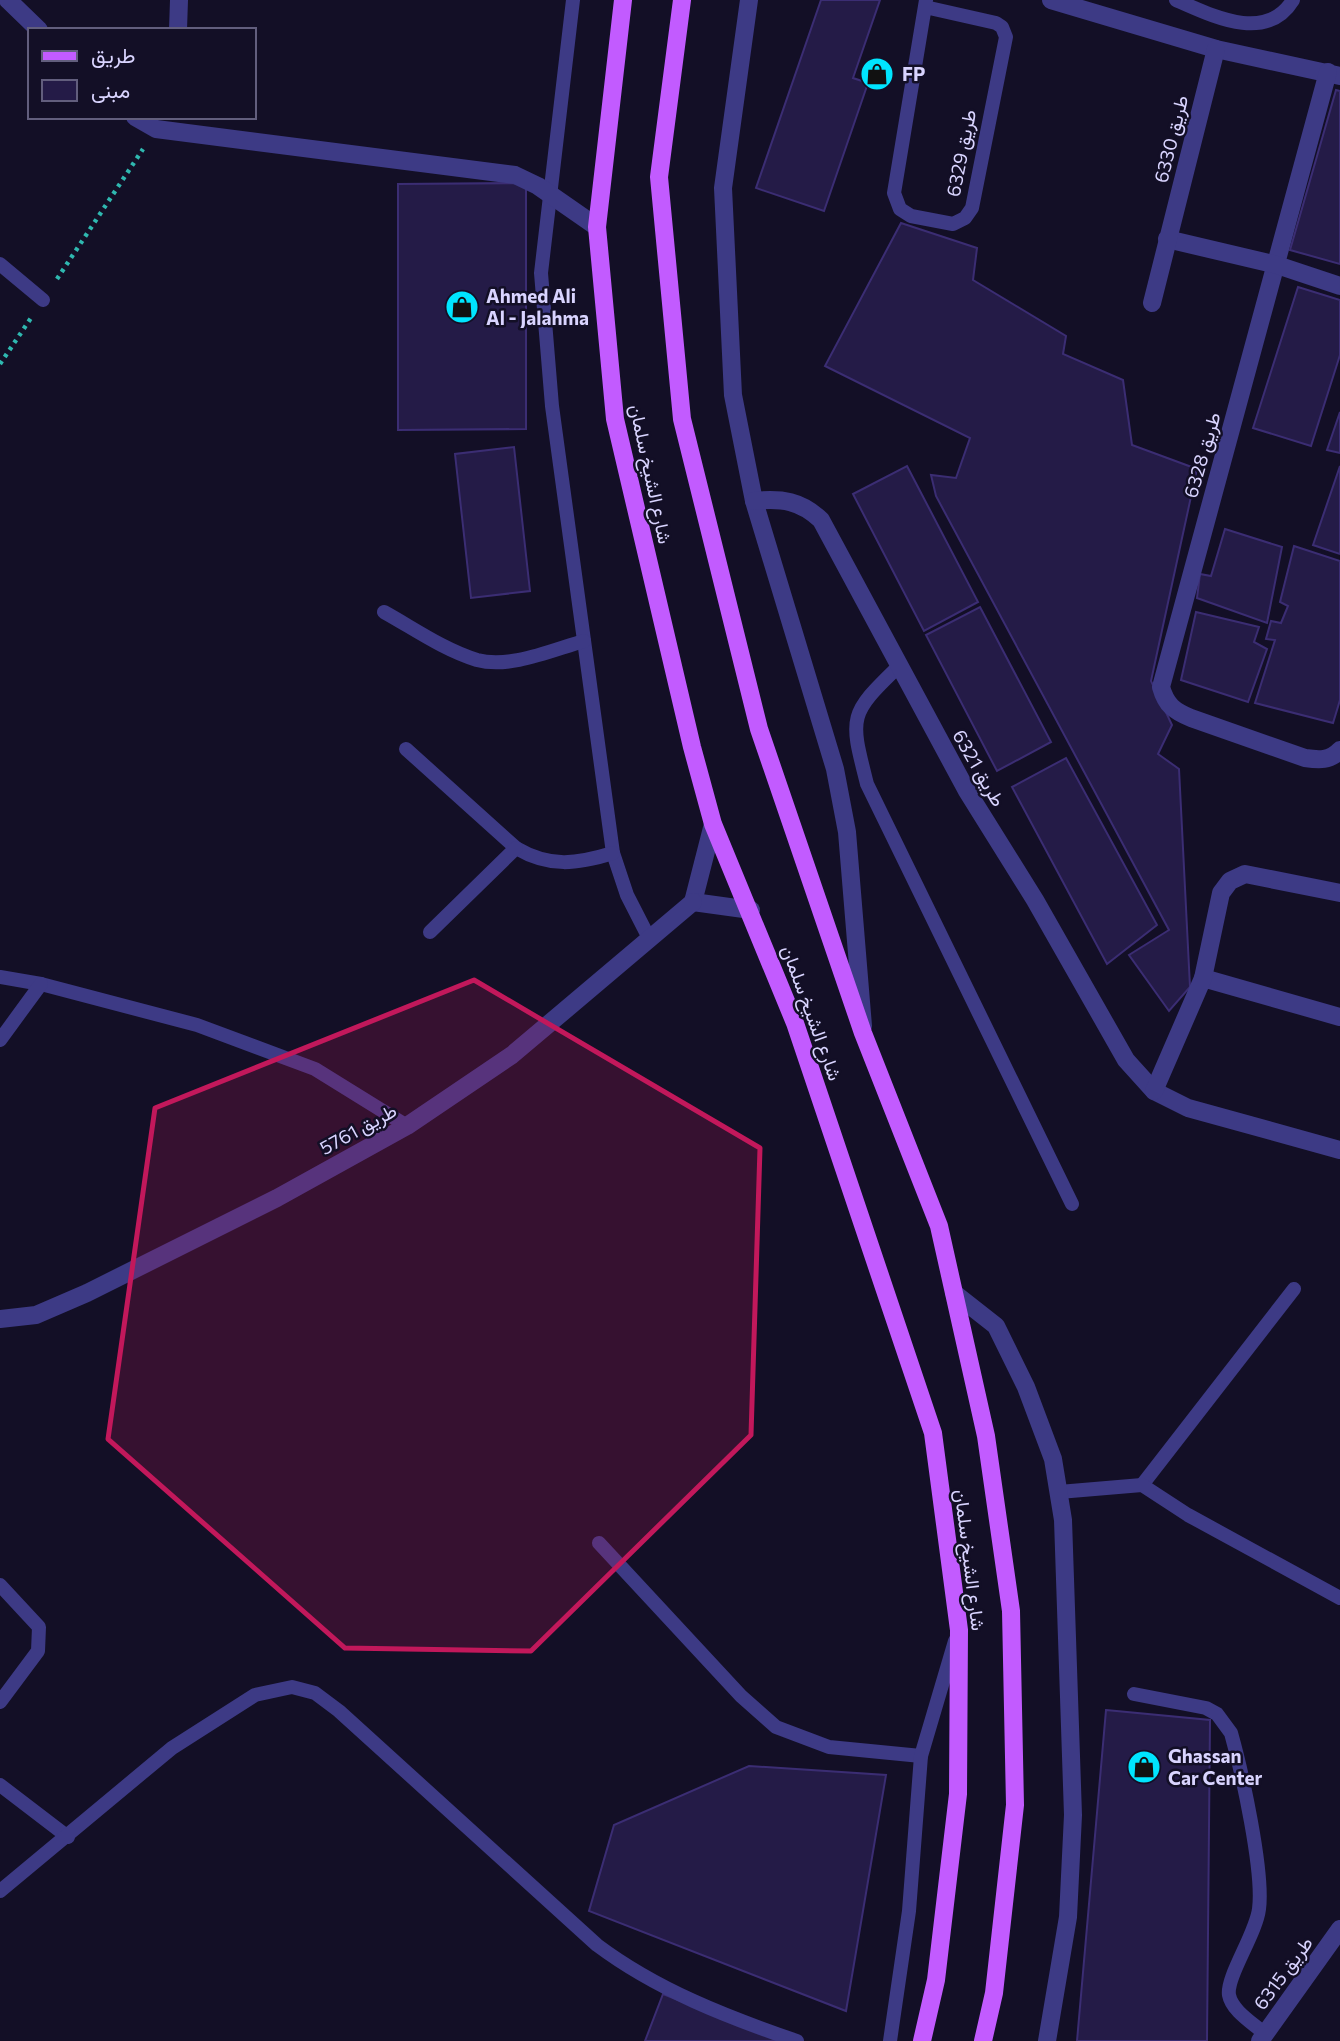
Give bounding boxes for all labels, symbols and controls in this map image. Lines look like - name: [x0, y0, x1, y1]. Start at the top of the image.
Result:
- legend: [28, 28, 256, 119]
- text: طريق: [91, 42, 136, 69]
- shop icon: FP: [858, 55, 896, 93]
- place label: FP: [902, 62, 925, 85]
- text: مبنى: [91, 77, 130, 103]
- street label: طريق 6330: [1149, 93, 1193, 185]
- street label: طريق 6329: [941, 107, 981, 199]
- place label: Ahmed Ali Al - Jalahma: [486, 284, 589, 329]
- shop icon: Ahmed Ali Al - Jalahma: [443, 288, 481, 326]
- street label: شارع الشيخ سلمان: [623, 402, 678, 546]
- street label: طريق 6328: [1178, 409, 1226, 501]
- street label: طريق 6321: [947, 725, 1011, 811]
- street label: شارع الشيخ سلمان: [775, 942, 848, 1085]
- street label: طريق 5761: [315, 1098, 401, 1160]
- street label: شارع الشيخ سلمان: [947, 1488, 991, 1632]
- place label: Ghassan Car Center: [1168, 1744, 1262, 1789]
- shop icon: Ghassan Car Center: [1125, 1748, 1163, 1786]
- street label: طريق 6315: [1248, 1931, 1318, 2015]

